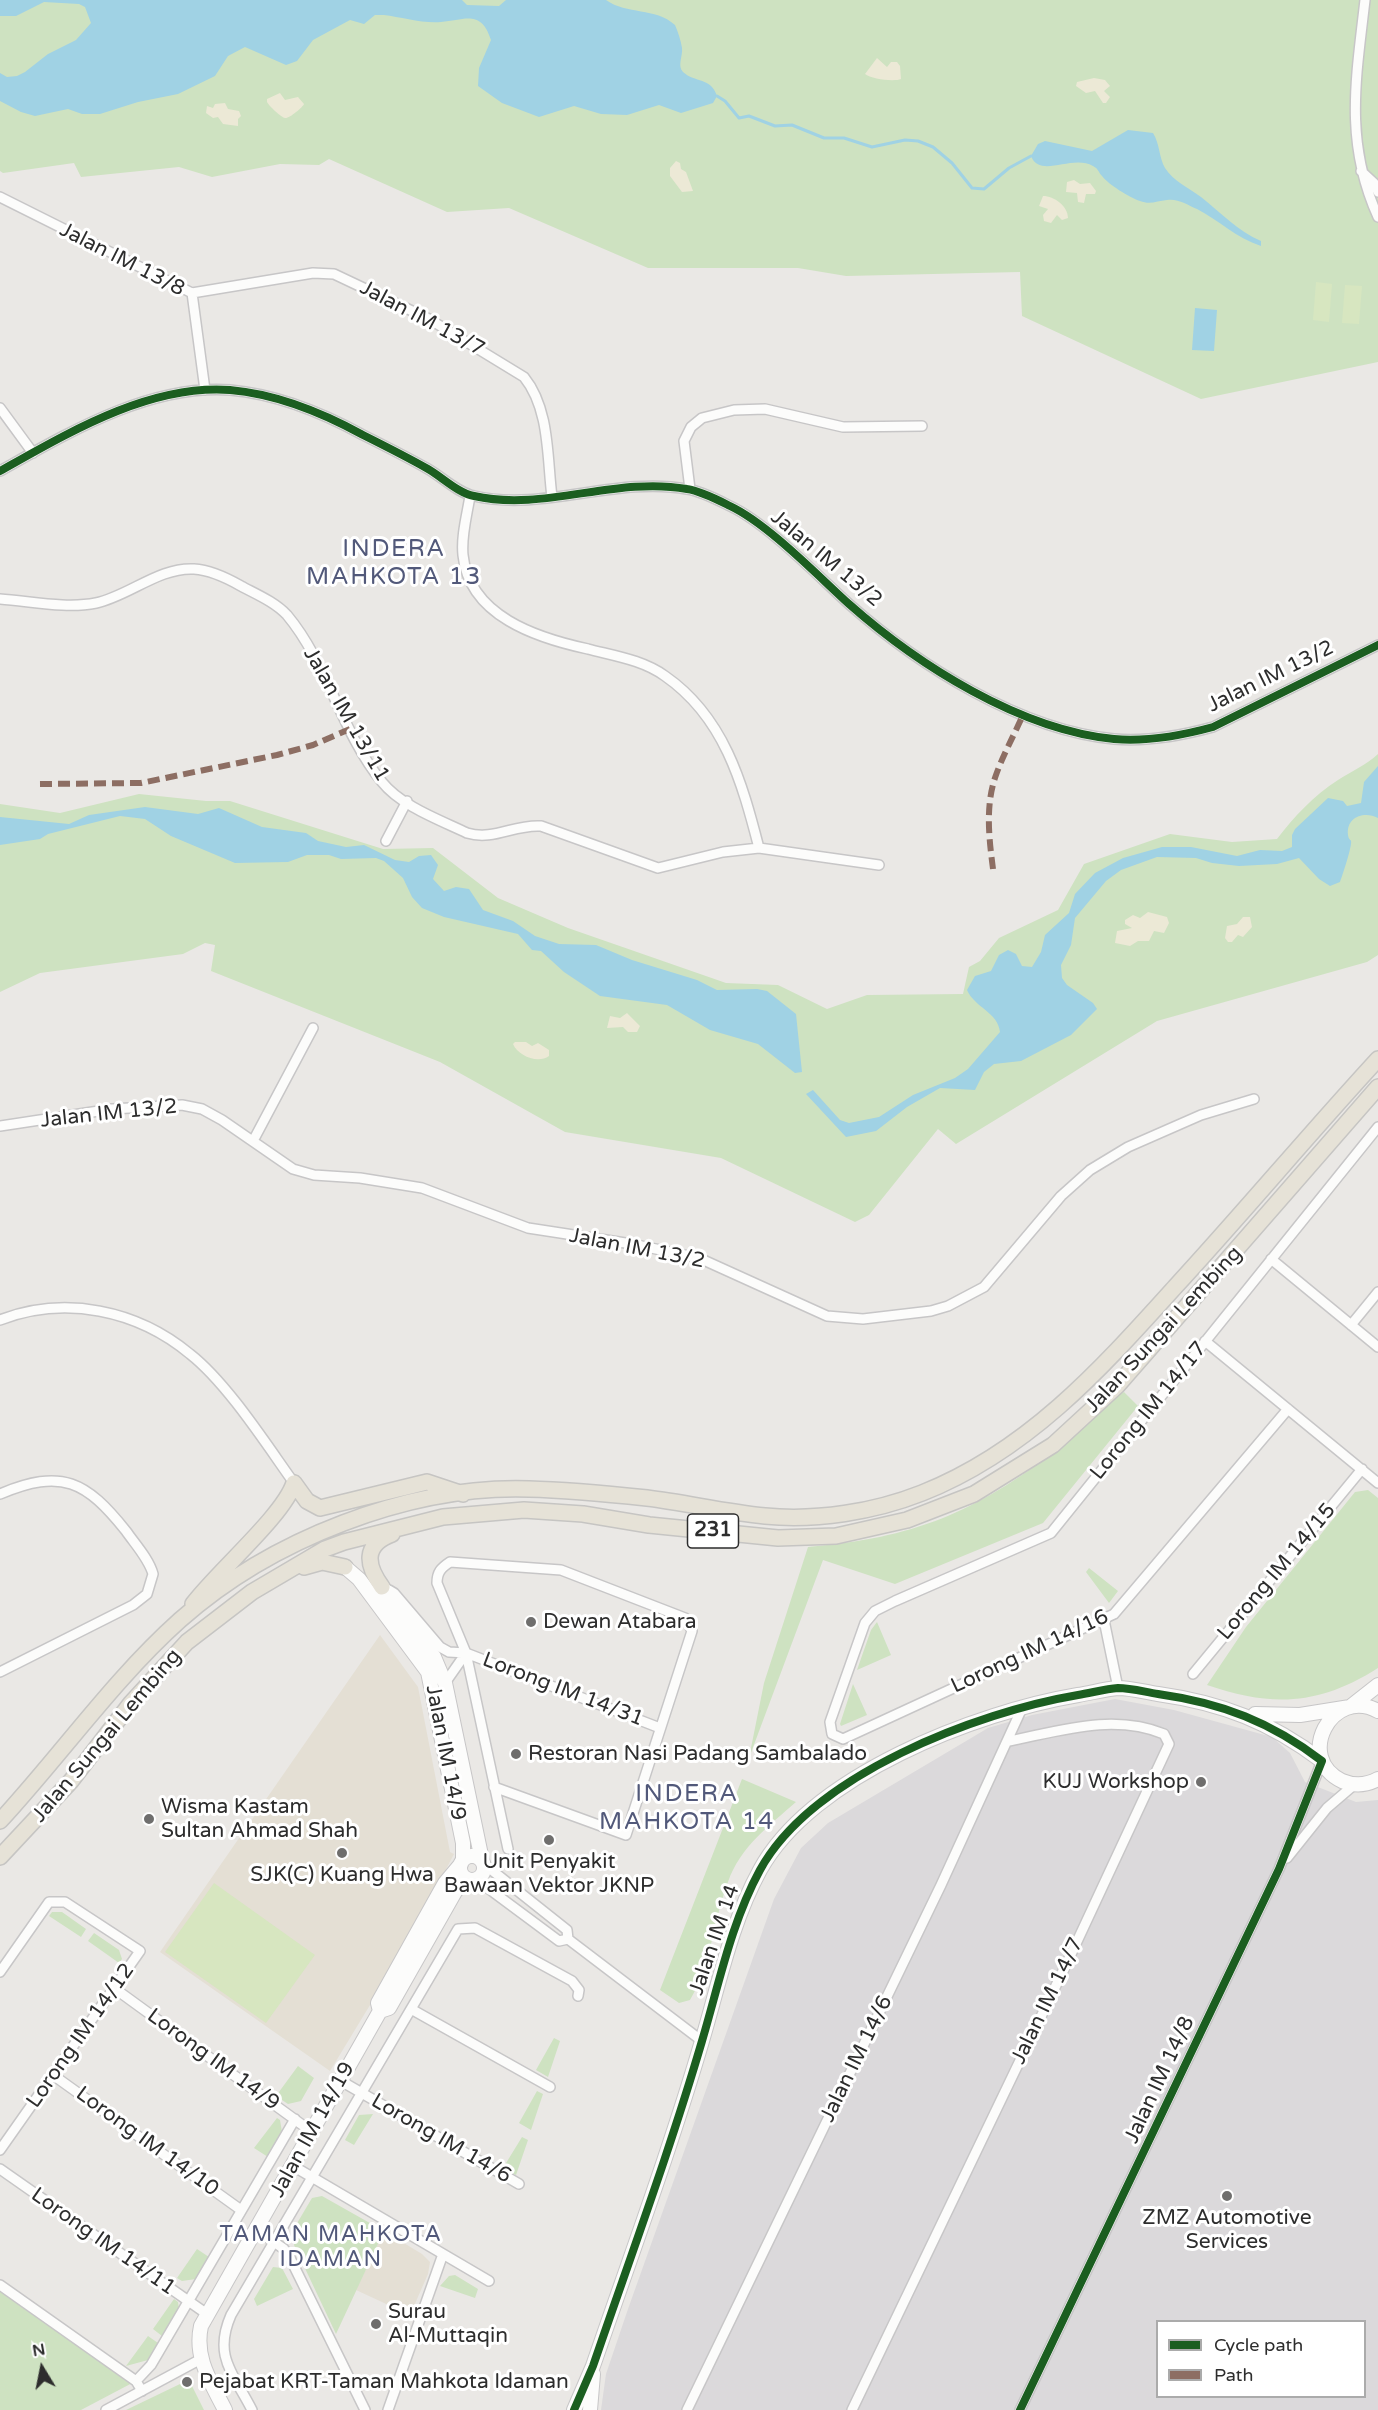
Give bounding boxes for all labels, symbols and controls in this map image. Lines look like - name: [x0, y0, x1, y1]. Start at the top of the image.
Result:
- street label: Jalan IM 13/8: [55, 218, 189, 302]
- street label: Jalan IM 13/7: [355, 276, 489, 362]
- street label: Jalan IM 13/2: [765, 505, 887, 613]
- district label: INDERA MAHKOTA 13: [306, 536, 482, 592]
- street label: Jalan IM 13/2: [1204, 636, 1338, 718]
- street label: Jalan IM 13/11: [297, 643, 395, 787]
- street label: Jalan IM 13/2: [39, 1094, 179, 1134]
- street label: Jalan IM 13/2: [567, 1224, 707, 1274]
- street label: Jalan Sungai Lembing: [1080, 1241, 1248, 1419]
- street label: Lorong IM 14/17: [1086, 1337, 1212, 1485]
- street label: Lorong IM 14/15: [1213, 1499, 1341, 1645]
- road number: 231: [688, 1514, 738, 1548]
- street label: Lorong IM 14/16: [947, 1605, 1113, 1699]
- place label: Dewan Atabara: [543, 1609, 697, 1635]
- marker: Dewan Atabara: [524, 1615, 538, 1629]
- street label: Jalan Sungai Lembing: [27, 1644, 187, 1828]
- street label: Lorong IM 14/31: [479, 1648, 647, 1732]
- street label: Jalan IM 14/9: [420, 1683, 470, 1823]
- place label: Restoran Nasi Padang Sambalado: [528, 1741, 867, 1767]
- marker: Restoran Nasi Padang Sambalado: [509, 1747, 523, 1761]
- place label: KUJ Workshop: [1042, 1769, 1189, 1795]
- marker: KUJ Workshop: [1194, 1775, 1208, 1789]
- district label: INDERA MAHKOTA 14: [599, 1781, 775, 1837]
- place label: Wisma Kastam Sultan Ahmad Shah: [161, 1794, 358, 1844]
- marker: Wisma Kastam Sultan Ahmad Shah: [142, 1812, 156, 1826]
- marker: Unit Penyakit Bawaan Vektor JKNP: [542, 1833, 556, 1847]
- marker: SJK(C) Kuang Hwa: [335, 1846, 349, 1860]
- place label: Unit Penyakit Bawaan Vektor JKNP: [444, 1849, 654, 1899]
- place label: SJK(C) Kuang Hwa: [250, 1862, 434, 1888]
- street label: Jalan IM 14: [684, 1882, 746, 1998]
- street label: Jalan IM 14/7: [1006, 1934, 1090, 2068]
- street label: Lorong IM 14/12: [22, 1959, 140, 2113]
- street label: Jalan IM 14/6: [816, 1992, 898, 2126]
- street label: Lorong IM 14/9: [142, 2004, 284, 2116]
- street label: Jalan IM 14/8: [1120, 2013, 1200, 2147]
- street label: Jalan IM 14/19: [265, 2058, 361, 2202]
- street label: Lorong IM 14/10: [71, 2082, 223, 2202]
- street label: Lorong IM 14/6: [367, 2089, 515, 2189]
- street label: Lorong IM 14/11: [26, 2183, 180, 2301]
- marker: ZMZ Automotive Services: [1220, 2189, 1234, 2203]
- place label: ZMZ Automotive Services: [1142, 2205, 1312, 2255]
- district label: TAMAN MAHKOTA IDAMAN: [219, 2222, 443, 2274]
- place label: Surau Al-Muttaqin: [388, 2299, 508, 2349]
- marker: Surau Al-Muttaqin: [369, 2317, 383, 2331]
- legend: [1156, 2320, 1366, 2398]
- text: Cycle path: [1214, 2334, 1303, 2356]
- north arrow: [12, 2338, 72, 2398]
- text: N: [31, 2339, 47, 2361]
- text: Path: [1214, 2364, 1253, 2386]
- place label: Pejabat KRT-Taman Mahkota Idaman: [199, 2369, 569, 2395]
- marker: Pejabat KRT-Taman Mahkota Idaman: [180, 2375, 194, 2389]

